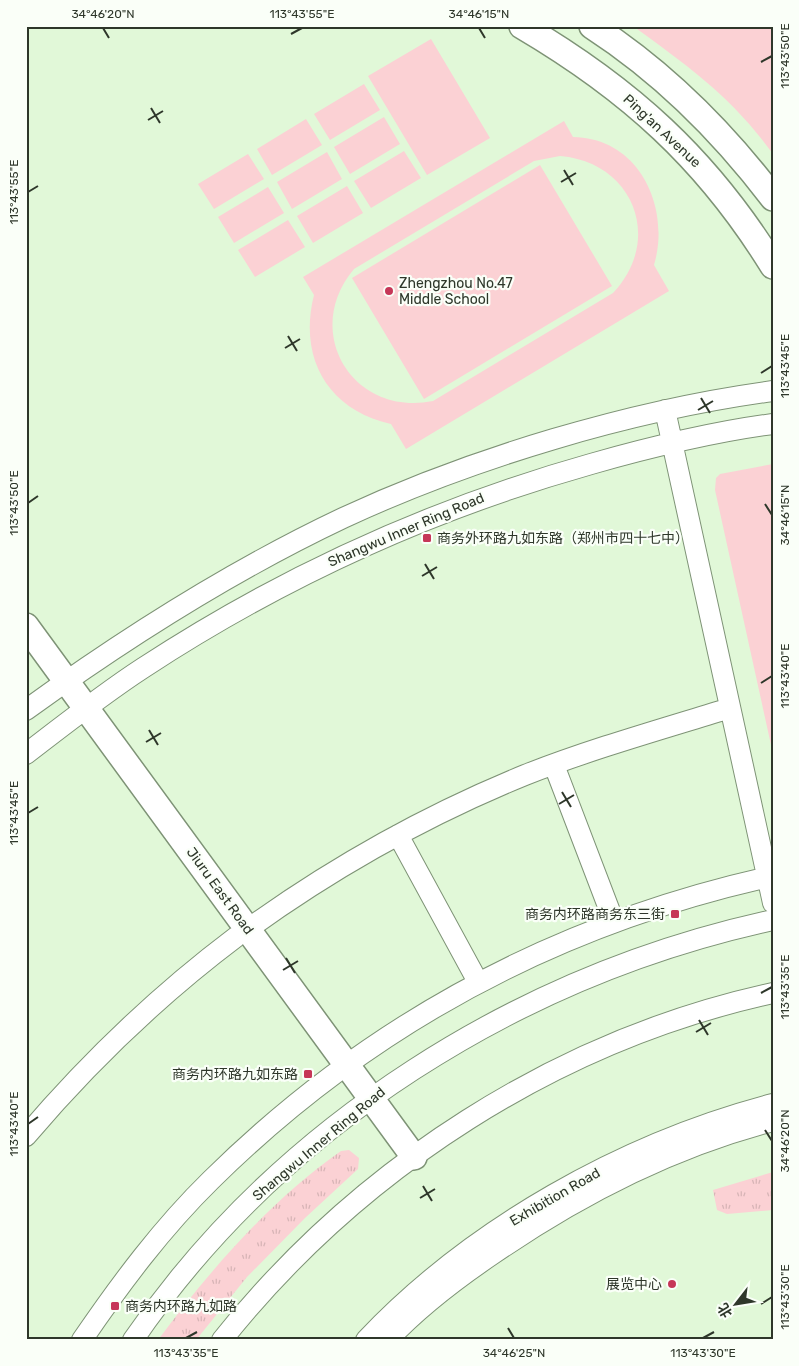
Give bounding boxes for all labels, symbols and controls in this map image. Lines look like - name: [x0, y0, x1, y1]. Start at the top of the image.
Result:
- text: 34°46'20"N: [71, 7, 135, 21]
- text: 113°43'55"E: [270, 7, 334, 21]
- text: 34°46'15"N: [449, 7, 509, 21]
- text: 113°43'50"E: [778, 23, 792, 89]
- street label: Ping'an Avenue: [620, 91, 705, 171]
- text: 113°43'55"E: [7, 160, 21, 224]
- place label: Zhengzhou No.47 Middle School: [399, 275, 513, 308]
- marker: Zhengzhou No.47 Middle School: [383, 285, 395, 297]
- text: 113°43'45"E: [778, 334, 792, 398]
- text: 113°43'50"E: [7, 470, 21, 536]
- text: 34°46'15"N: [778, 485, 792, 545]
- street label: Shangwu Inner Ring Road: [325, 489, 487, 571]
- place label: 商务外环路九如东路（郑州市四十七中）: [437, 530, 689, 547]
- marker: 商务外环路九如东路（郑州市四十七中）: [421, 532, 433, 544]
- text: 113°43'40"E: [778, 643, 792, 709]
- text: 113°43'45"E: [7, 781, 21, 845]
- street label: Jiuru East Road: [183, 844, 257, 938]
- place label: 商务内环路商务东三街: [525, 906, 665, 923]
- marker: 商务内环路商务东三街: [669, 908, 681, 920]
- text: 113°43'35"E: [778, 954, 792, 1020]
- place label: 商务内环路九如东路: [172, 1066, 298, 1083]
- marker: 商务内环路九如东路: [302, 1068, 314, 1080]
- street label: Shangwu Inner Ring Road: [249, 1084, 389, 1204]
- text: 113°43'40"E: [7, 1091, 21, 1157]
- text: 34°46'20"N: [778, 1109, 792, 1173]
- street label: Exhibition Road: [507, 1164, 603, 1230]
- text: 113°43'30"E: [778, 1264, 792, 1330]
- place label: 展览中心: [606, 1276, 662, 1293]
- marker: 展览中心: [666, 1278, 678, 1290]
- north arrow: [712, 1278, 762, 1328]
- place label: 商务内环路九如路: [125, 1298, 237, 1315]
- marker: 商务内环路九如路: [109, 1300, 121, 1312]
- text: 北: [714, 1300, 736, 1321]
- text: 113°43'35"E: [153, 1346, 219, 1360]
- text: 34°46'25"N: [483, 1346, 545, 1360]
- text: 113°43'30"E: [670, 1346, 736, 1360]

